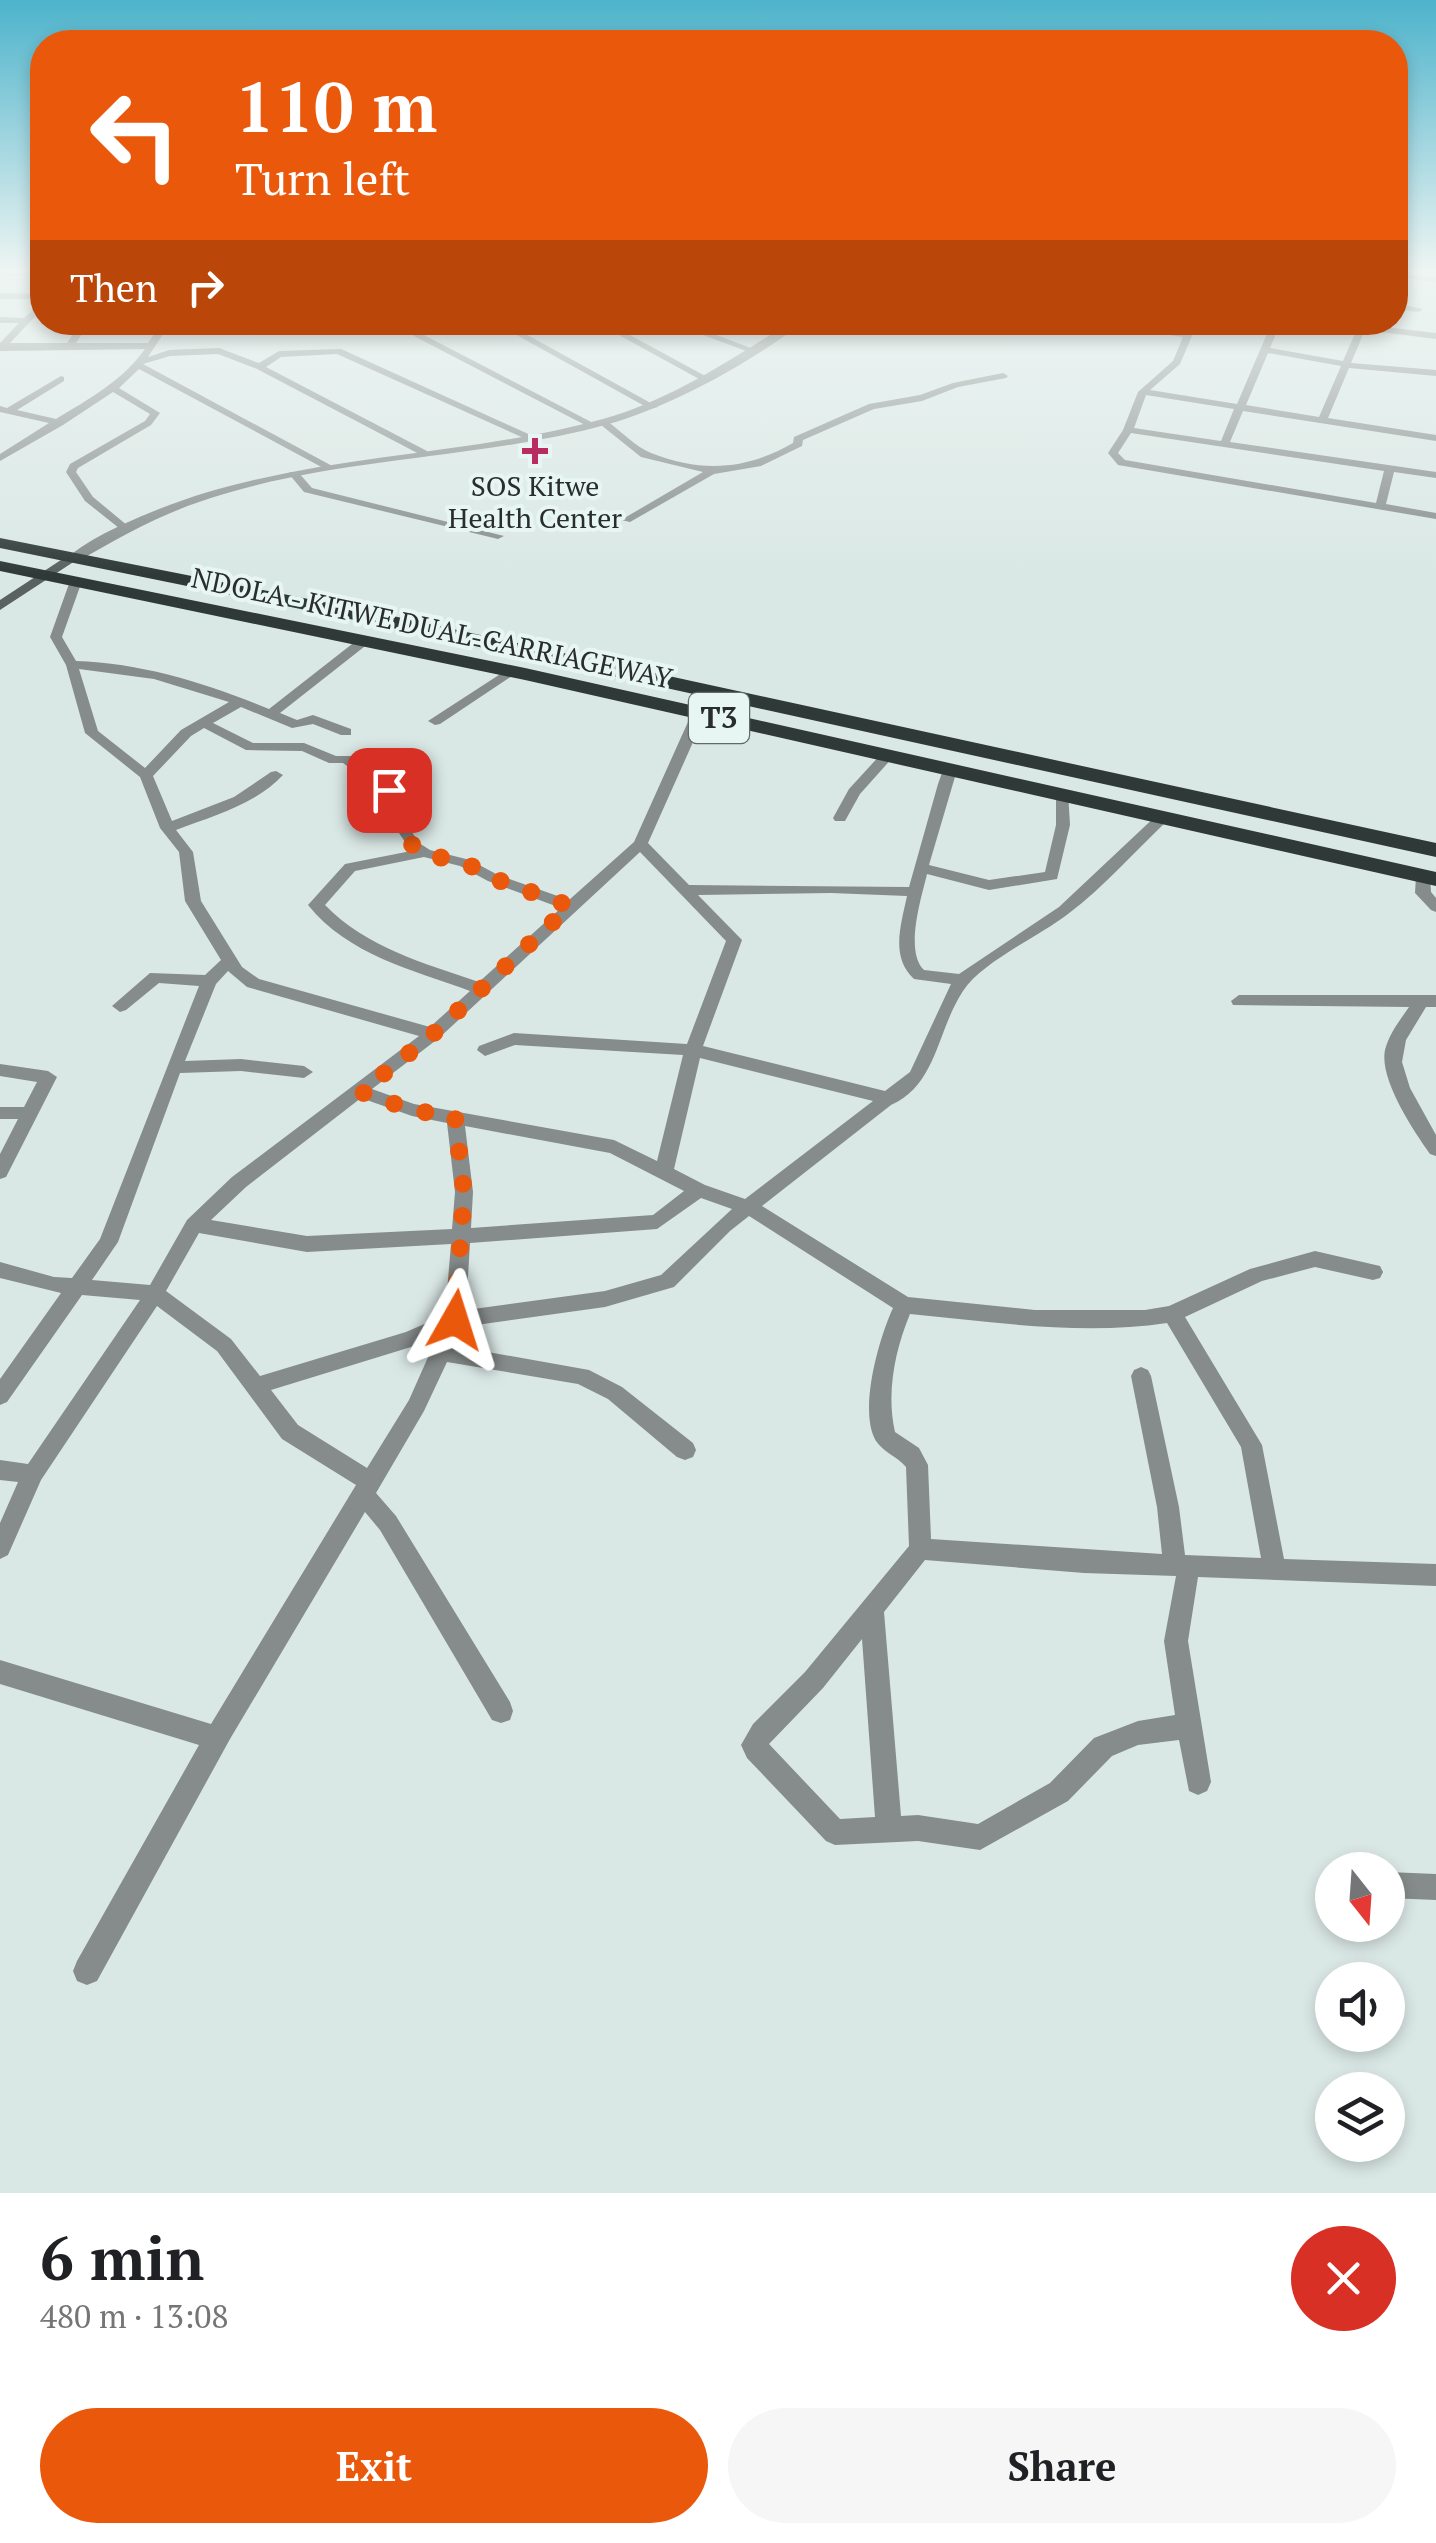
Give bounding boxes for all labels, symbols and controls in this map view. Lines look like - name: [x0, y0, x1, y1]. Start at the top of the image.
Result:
- text: 110 m: [235, 59, 437, 152]
- icon: left: [70, 70, 200, 200]
- text: Turn left: [235, 148, 410, 208]
- icon: right: [178, 260, 233, 315]
- text: Then: [70, 263, 158, 313]
- marker: SOS Kitwe Health Center: [522, 438, 548, 464]
- place label: SOS Kitwe Health Center: [448, 467, 622, 536]
- street label: NDOLA - KITWE DUAL-CARRIAGEWAY: [188, 558, 677, 697]
- road number: T3: [689, 693, 749, 743]
- pin: [347, 748, 432, 833]
- icon: arrive: [362, 763, 417, 818]
- position arrow: [403, 1268, 507, 1372]
- north arrow: [1315, 1852, 1405, 1942]
- map controls: [1315, 1852, 1405, 2162]
- button: sound: [1315, 1962, 1405, 2052]
- button: layers: [1315, 2072, 1405, 2162]
- text: 6 min: [40, 2218, 204, 2297]
- button: close: [1291, 2226, 1396, 2331]
- text: 480 m · 13:08: [40, 2295, 228, 2337]
- button: Exit: [40, 2408, 708, 2523]
- button: Share: [728, 2408, 1396, 2523]

